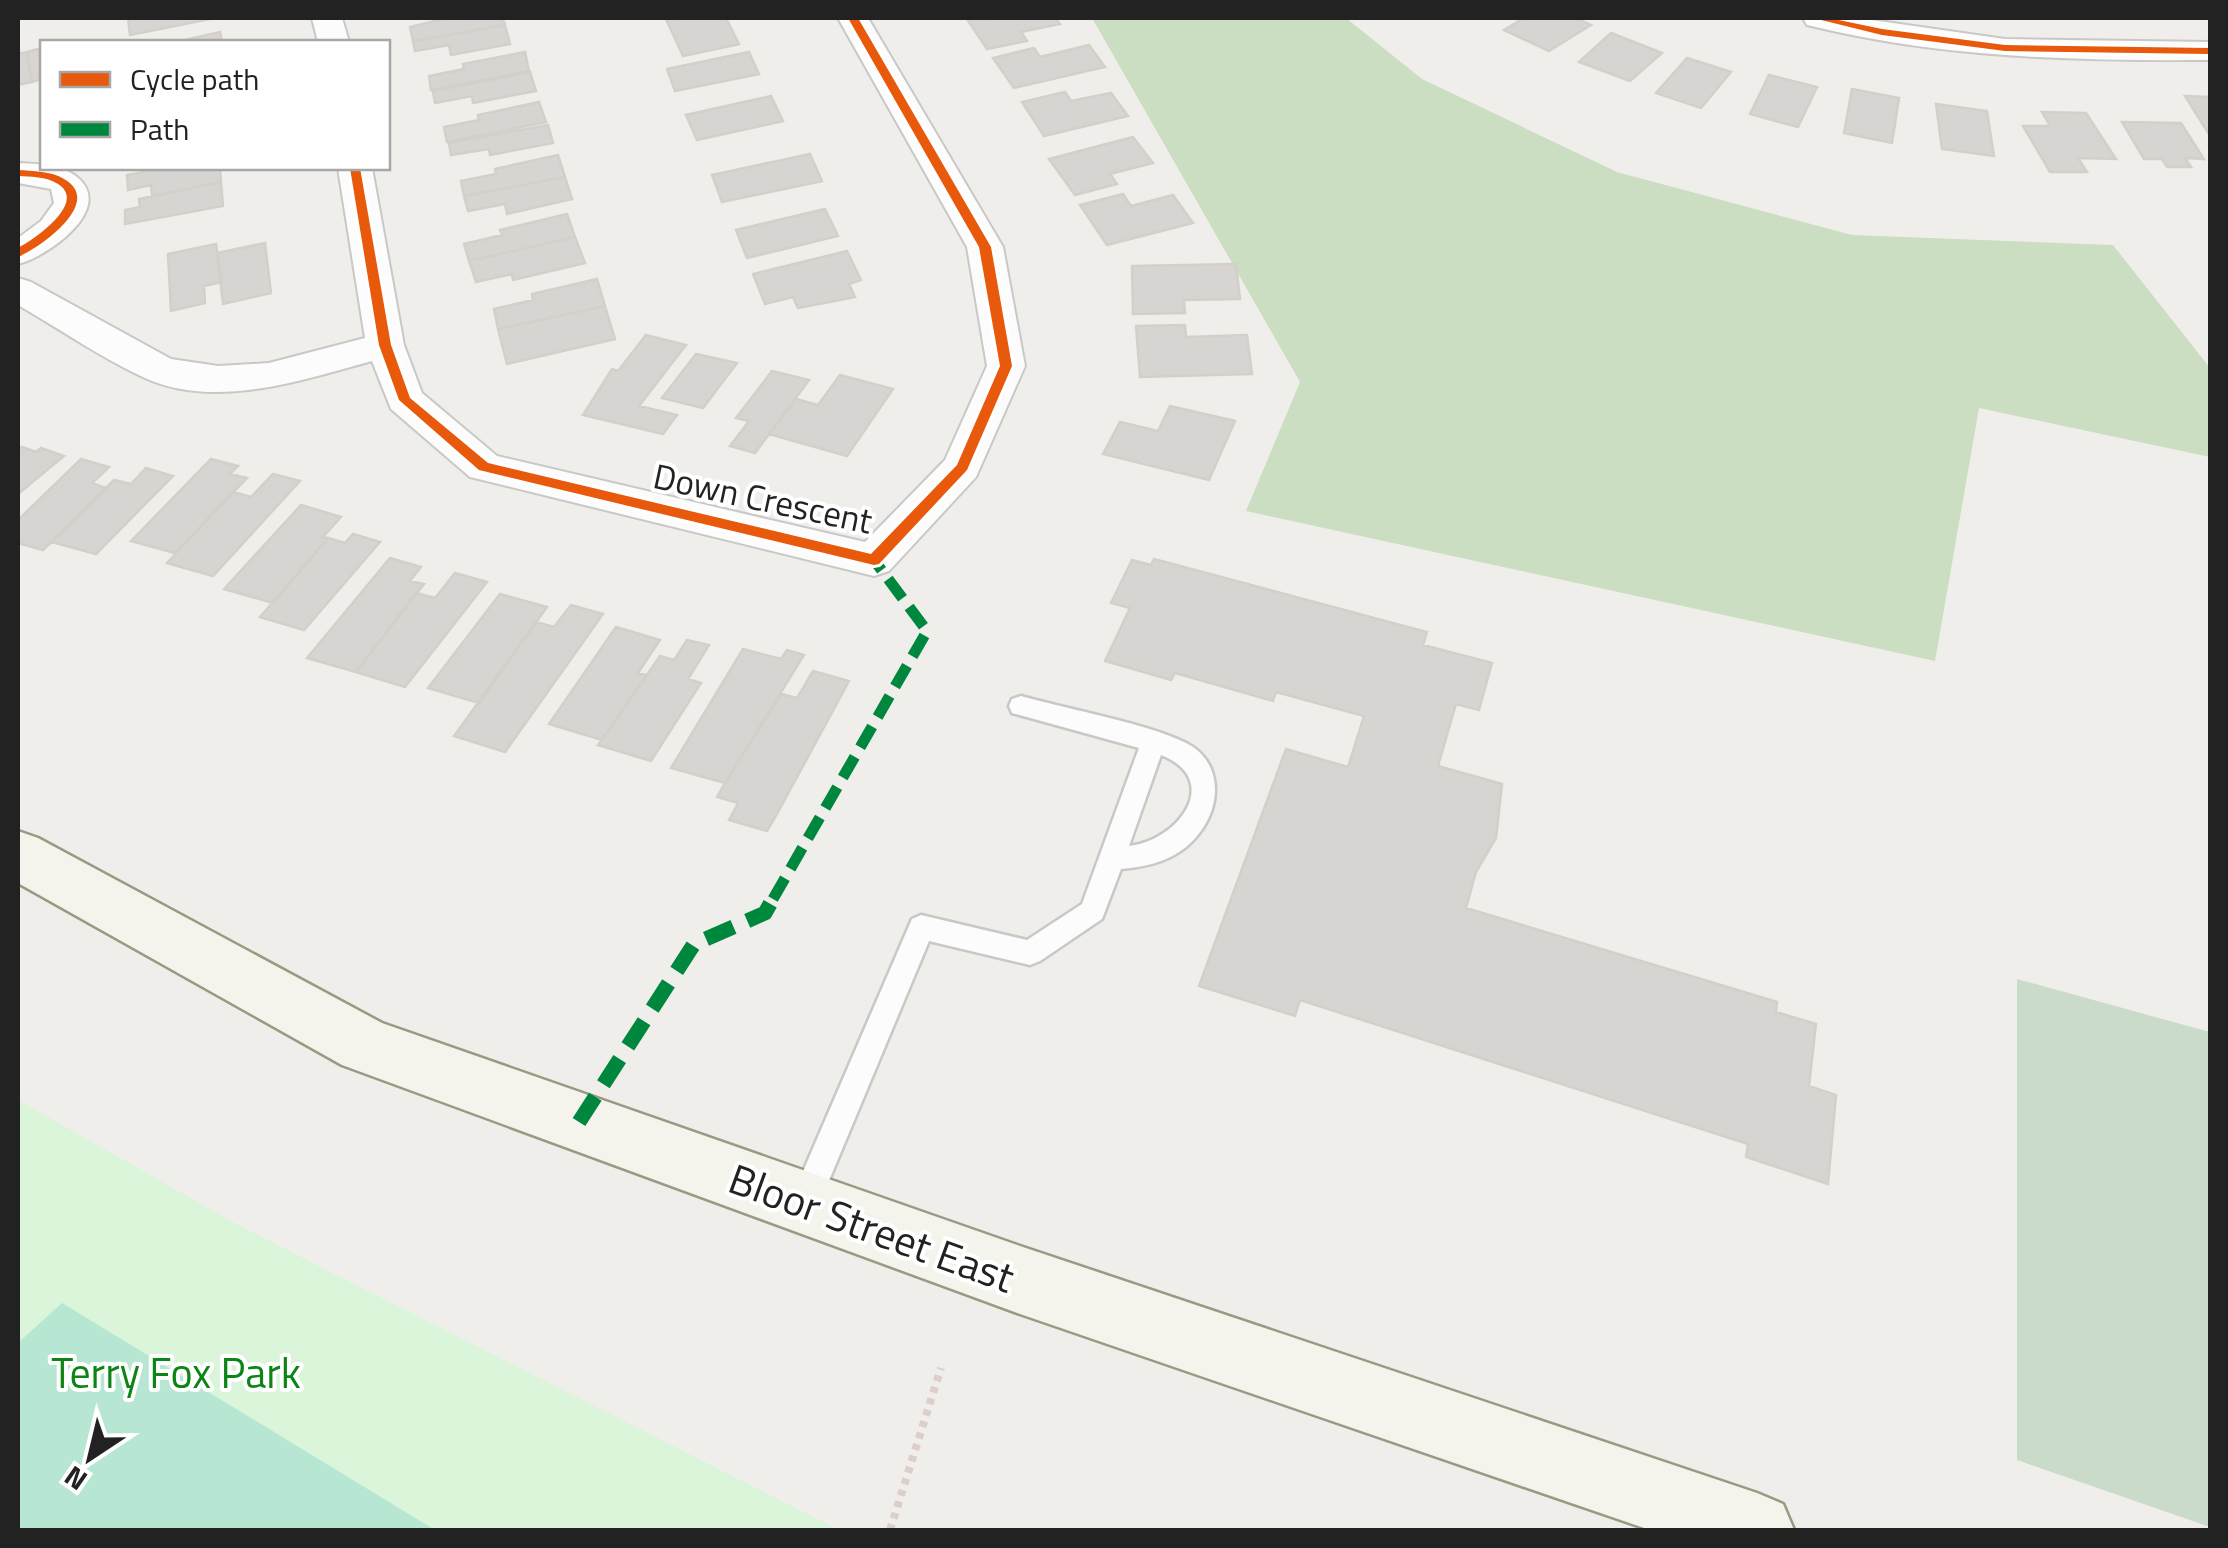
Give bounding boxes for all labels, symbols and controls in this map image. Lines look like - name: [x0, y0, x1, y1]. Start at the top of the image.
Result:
- legend: [40, 40, 390, 170]
- text: Cycle path: [130, 56, 259, 102]
- text: Path: [130, 106, 189, 152]
- street label: Down Crescent: [649, 448, 877, 548]
- street label: Bloor Street East: [720, 1146, 1024, 1308]
- park label: Terry Fox Park: [51, 1340, 301, 1404]
- north arrow: [40, 1408, 140, 1508]
- text: N: [55, 1456, 96, 1502]

